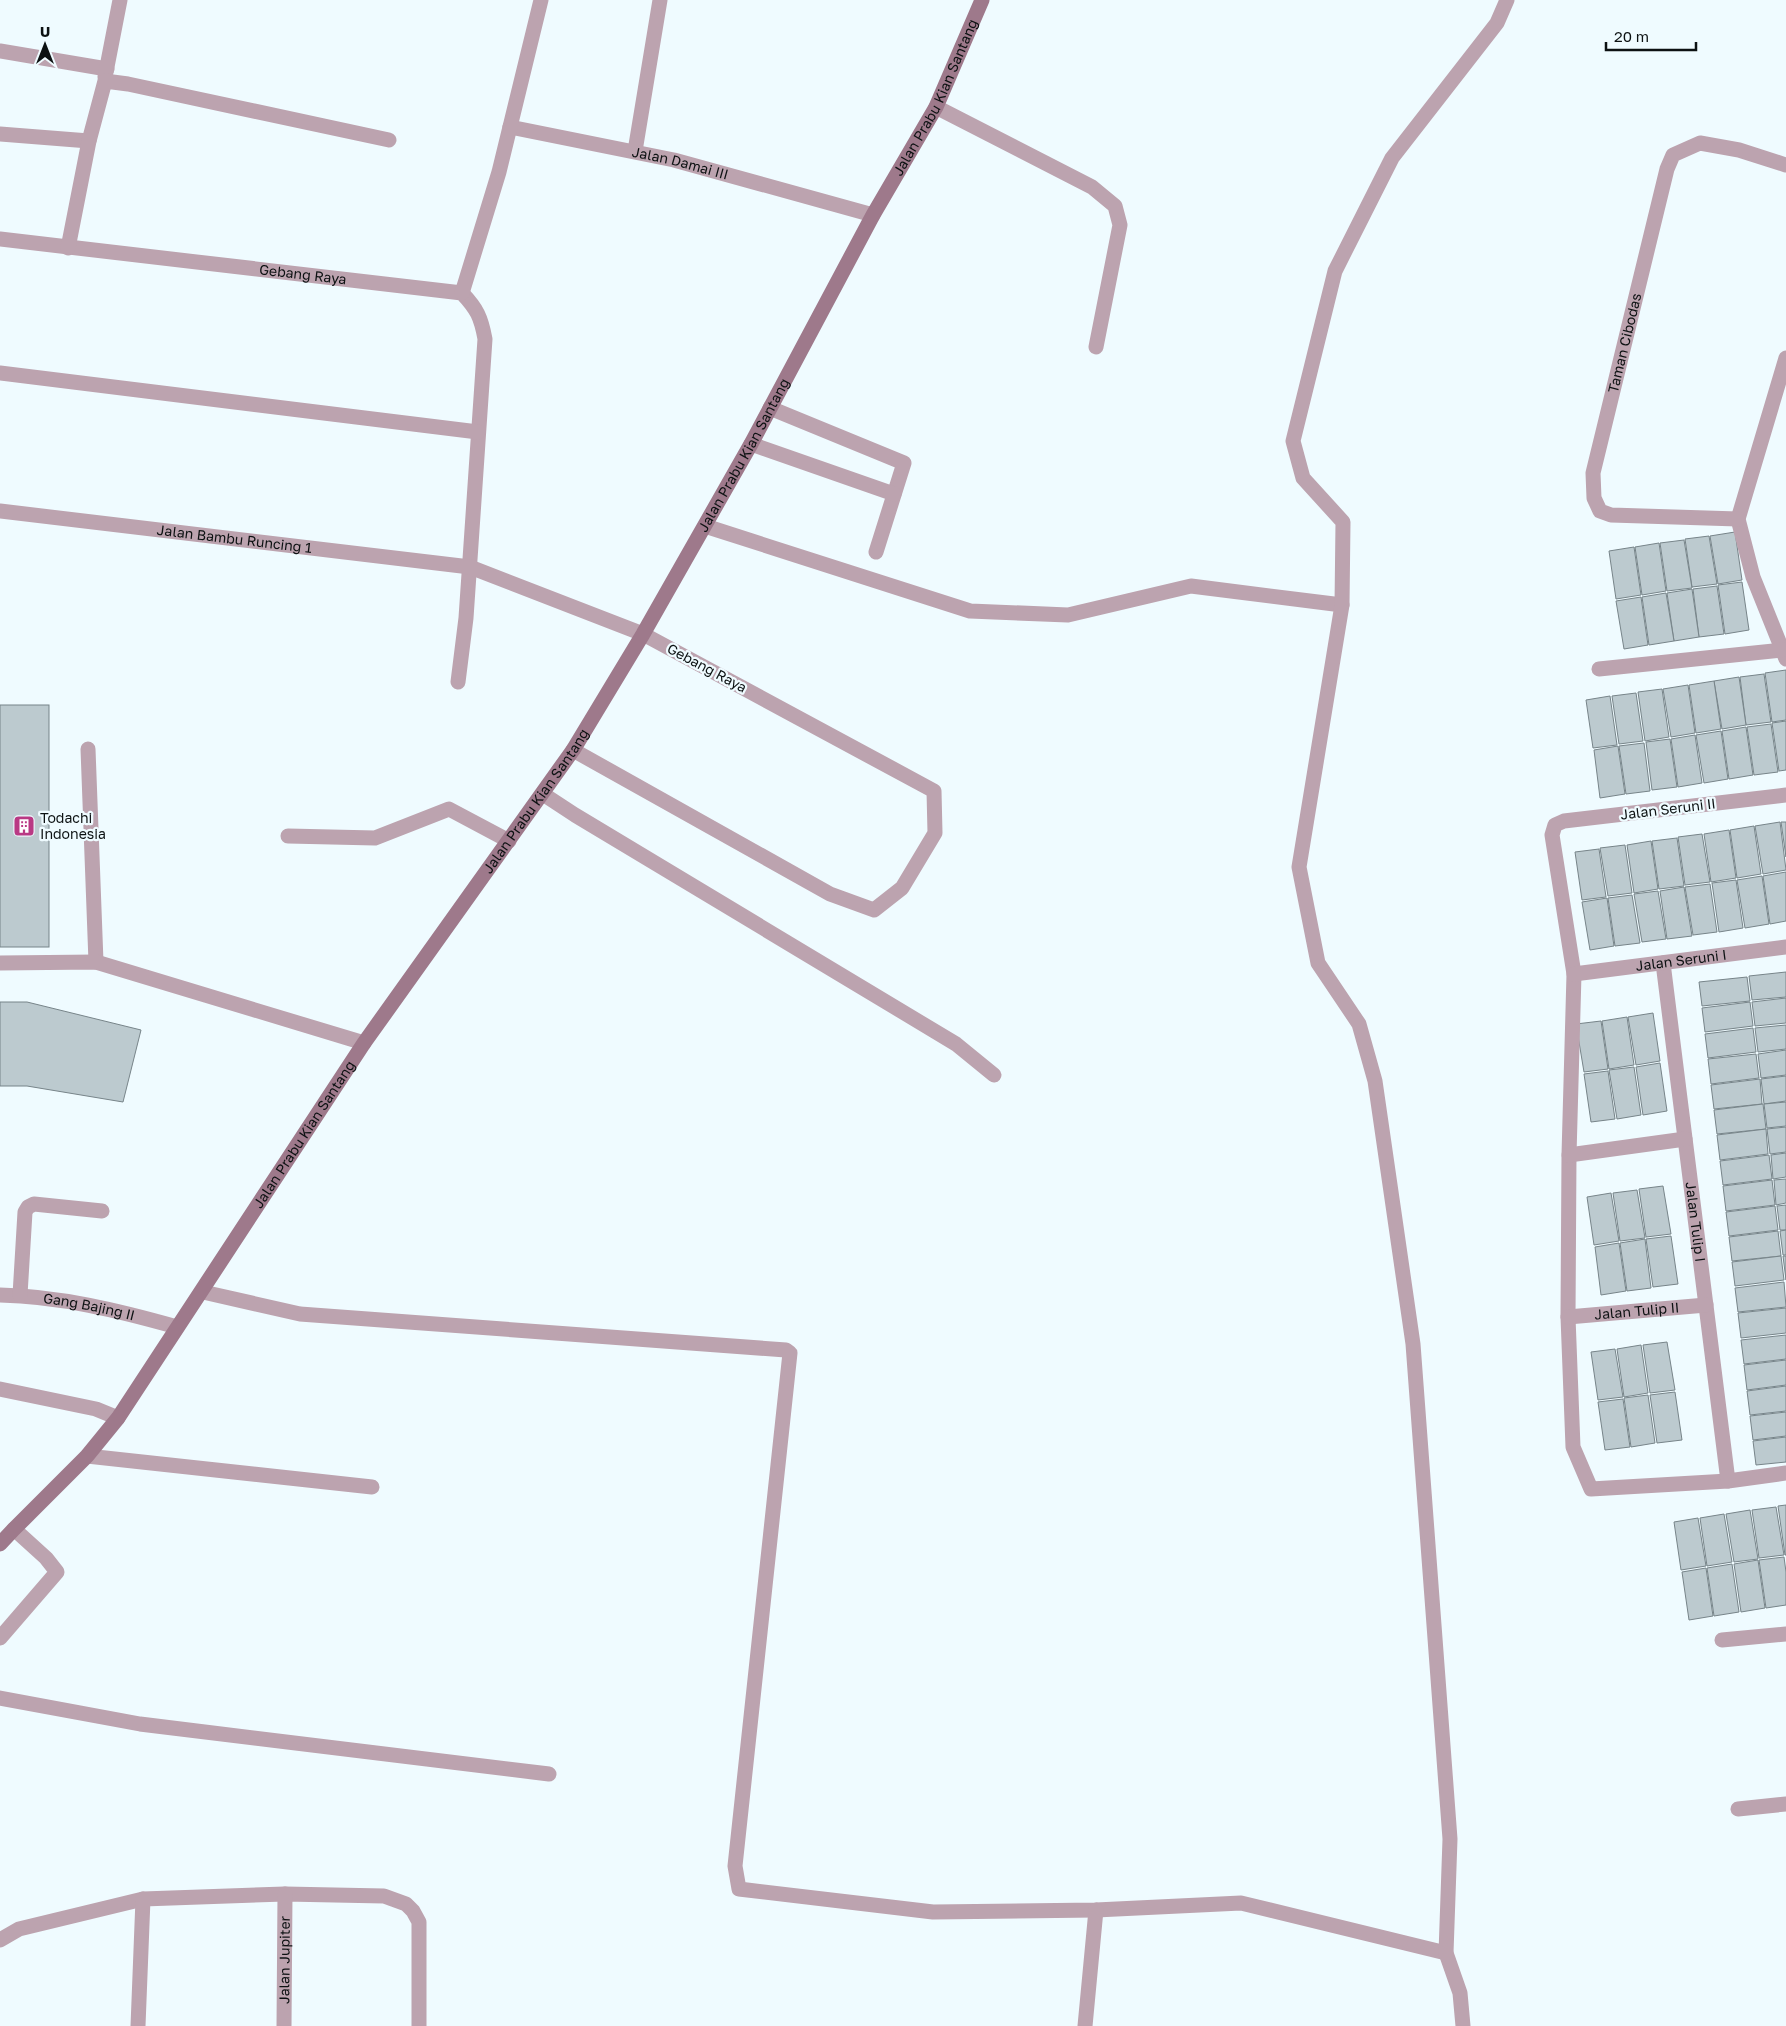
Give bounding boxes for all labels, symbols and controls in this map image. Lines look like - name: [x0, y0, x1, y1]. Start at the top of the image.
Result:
- street label: Jalan Prabu Kian Santang: [889, 16, 981, 179]
- north arrow: [20, 20, 70, 70]
- scale bar: [1606, 20, 1696, 52]
- text: U: [40, 23, 50, 40]
- text: 20 m: [1614, 27, 1649, 45]
- street label: Jalan Damai III: [631, 143, 730, 183]
- street label: Gebang Raya: [258, 260, 348, 287]
- street label: Taman Cibodas: [1604, 291, 1645, 394]
- street label: Jalan Prabu Kian Santang: [694, 375, 792, 535]
- street label: Jalan Bambu Runcing 1: [156, 521, 313, 556]
- street label: Gebang Raya: [665, 639, 750, 696]
- street label: Jalan Prabu Kian Santang: [479, 725, 592, 876]
- street label: Jalan Seruni II: [1619, 794, 1717, 823]
- place label: Todachi Indonesia: [40, 809, 106, 842]
- building icon: Todachi Indonesia: [12, 814, 36, 838]
- street label: Jalan Seruni I: [1635, 946, 1728, 974]
- street label: Jalan Prabu Kian Santang: [249, 1057, 358, 1211]
- street label: Jalan Tulip I: [1683, 1181, 1709, 1263]
- street label: Gang Bajing II: [42, 1289, 137, 1323]
- street label: Jalan Tulip II: [1593, 1298, 1680, 1323]
- street label: Jalan Jupiter: [275, 1915, 293, 2004]

